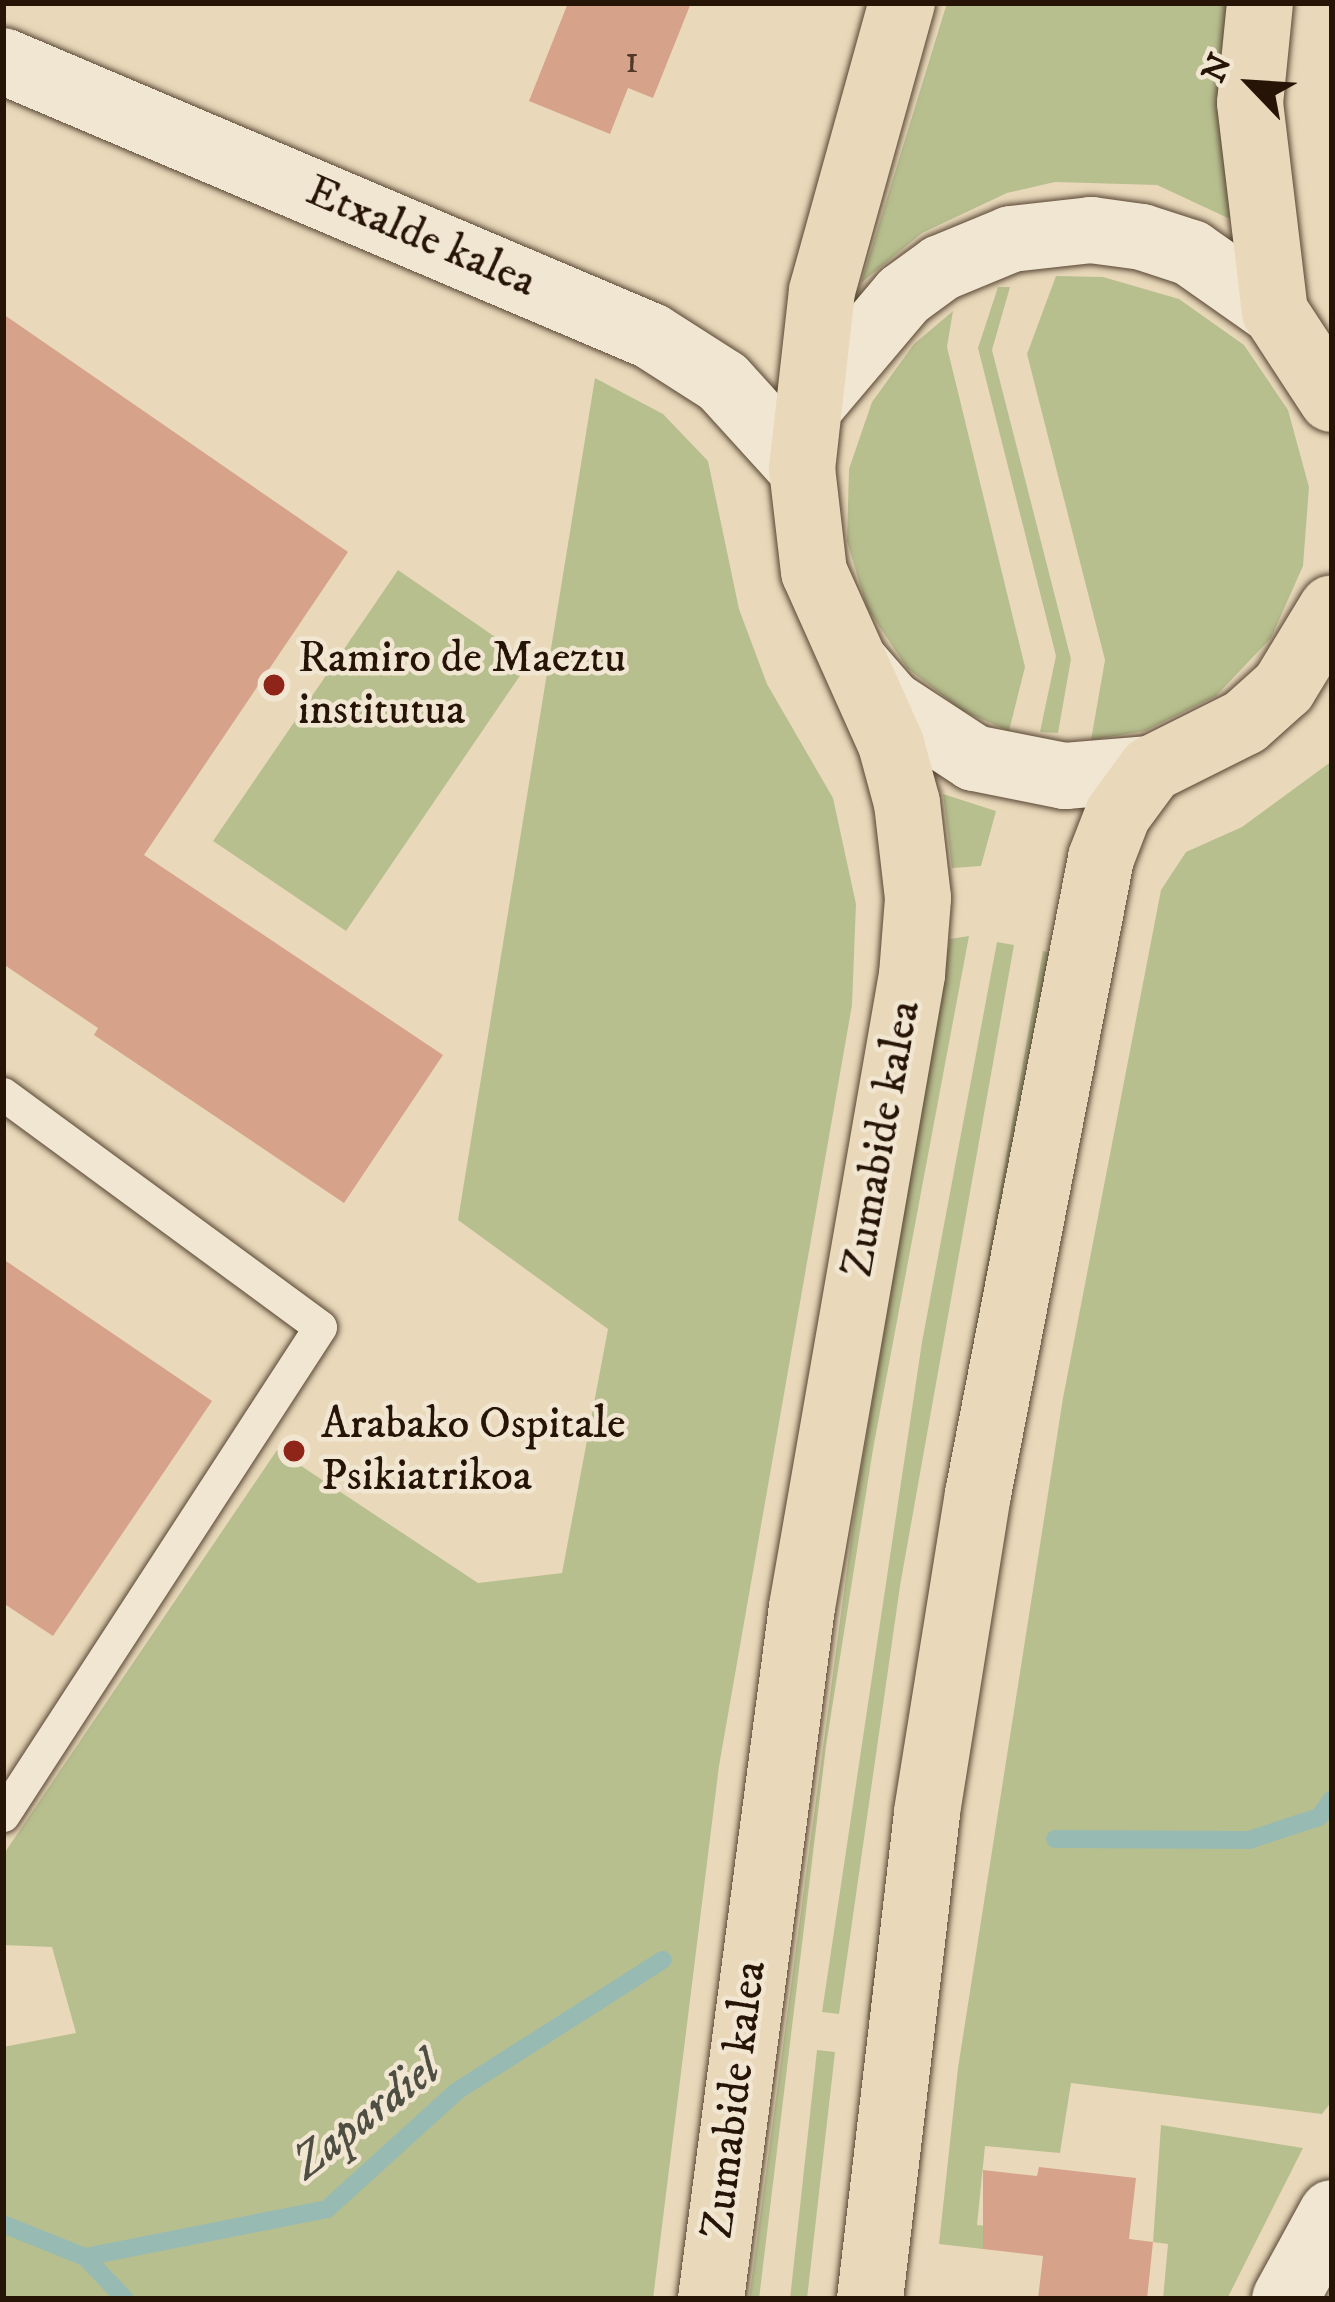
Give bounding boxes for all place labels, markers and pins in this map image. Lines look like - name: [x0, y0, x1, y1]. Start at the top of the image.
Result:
- place label: Ramiro de Maeztu institutua: [298, 632, 626, 738]
- marker: Ramiro de Maeztu institutua: [261, 672, 287, 698]
- place label: Arabako Ospitale Psikiatrikoa: [321, 1398, 626, 1504]
- marker: Arabako Ospitale Psikiatrikoa: [278, 1435, 310, 1467]

